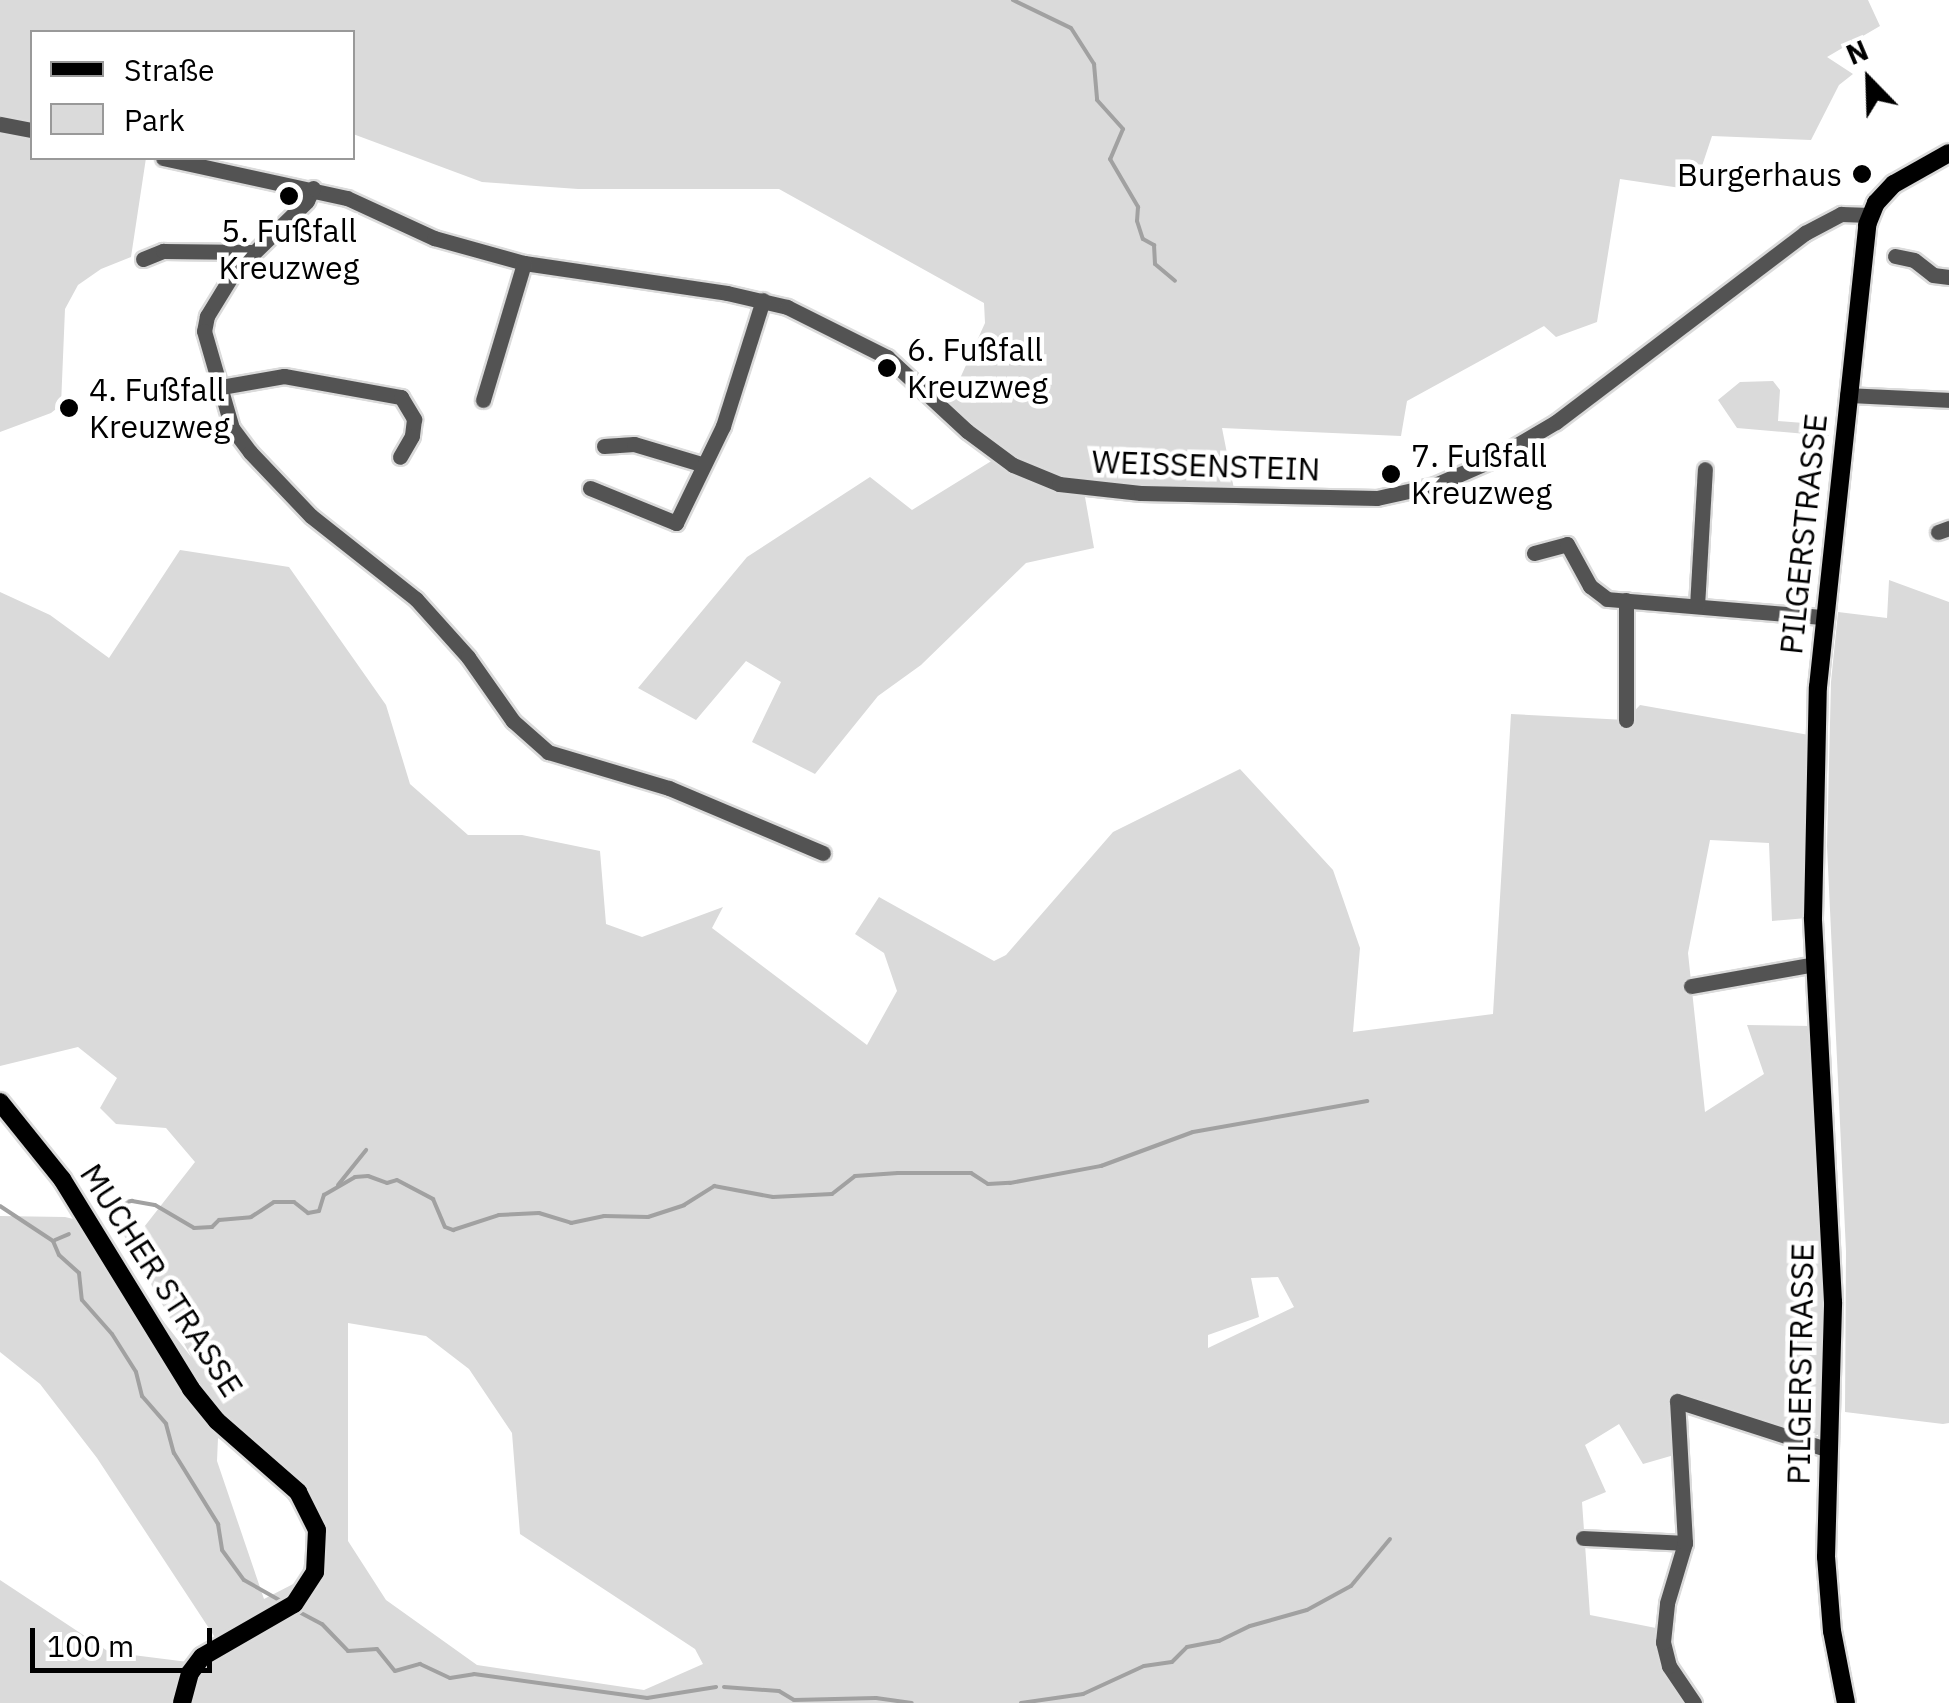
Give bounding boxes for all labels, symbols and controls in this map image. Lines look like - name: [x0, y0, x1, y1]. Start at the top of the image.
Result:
- legend: [30, 30, 355, 160]
- north arrow: [1819, 30, 1919, 130]
- text: N: [1841, 31, 1874, 73]
- text: Straße: [124, 50, 215, 89]
- text: Park: [124, 100, 185, 139]
- place label: Burgerhaus: [1677, 155, 1842, 193]
- marker: Burgerhaus: [1851, 163, 1873, 185]
- marker: 5. Fußfall Kreuzweg: [278, 185, 300, 207]
- place label: 5. Fußfall Kreuzweg: [218, 212, 360, 287]
- place label: 6. Fußfall Kreuzweg: [907, 331, 1048, 406]
- marker: 6. Fußfall Kreuzweg: [876, 357, 898, 379]
- place label: 4. Fußfall Kreuzweg: [89, 371, 230, 446]
- marker: 4. Fußfall Kreuzweg: [58, 397, 80, 419]
- street label: PILGERSTRASSE: [1771, 412, 1835, 656]
- place label: 7. Fußfall Kreuzweg: [1411, 437, 1552, 512]
- street label: WEISSENSTEIN: [1091, 442, 1321, 488]
- marker: 7. Fußfall Kreuzweg: [1380, 463, 1402, 485]
- street label: MUCHER STRASSE: [72, 1156, 252, 1404]
- street label: PILGERSTRASSE: [1779, 1243, 1821, 1485]
- scale bar: [35, 1608, 218, 1670]
- text: 100 m: [47, 1626, 134, 1665]

